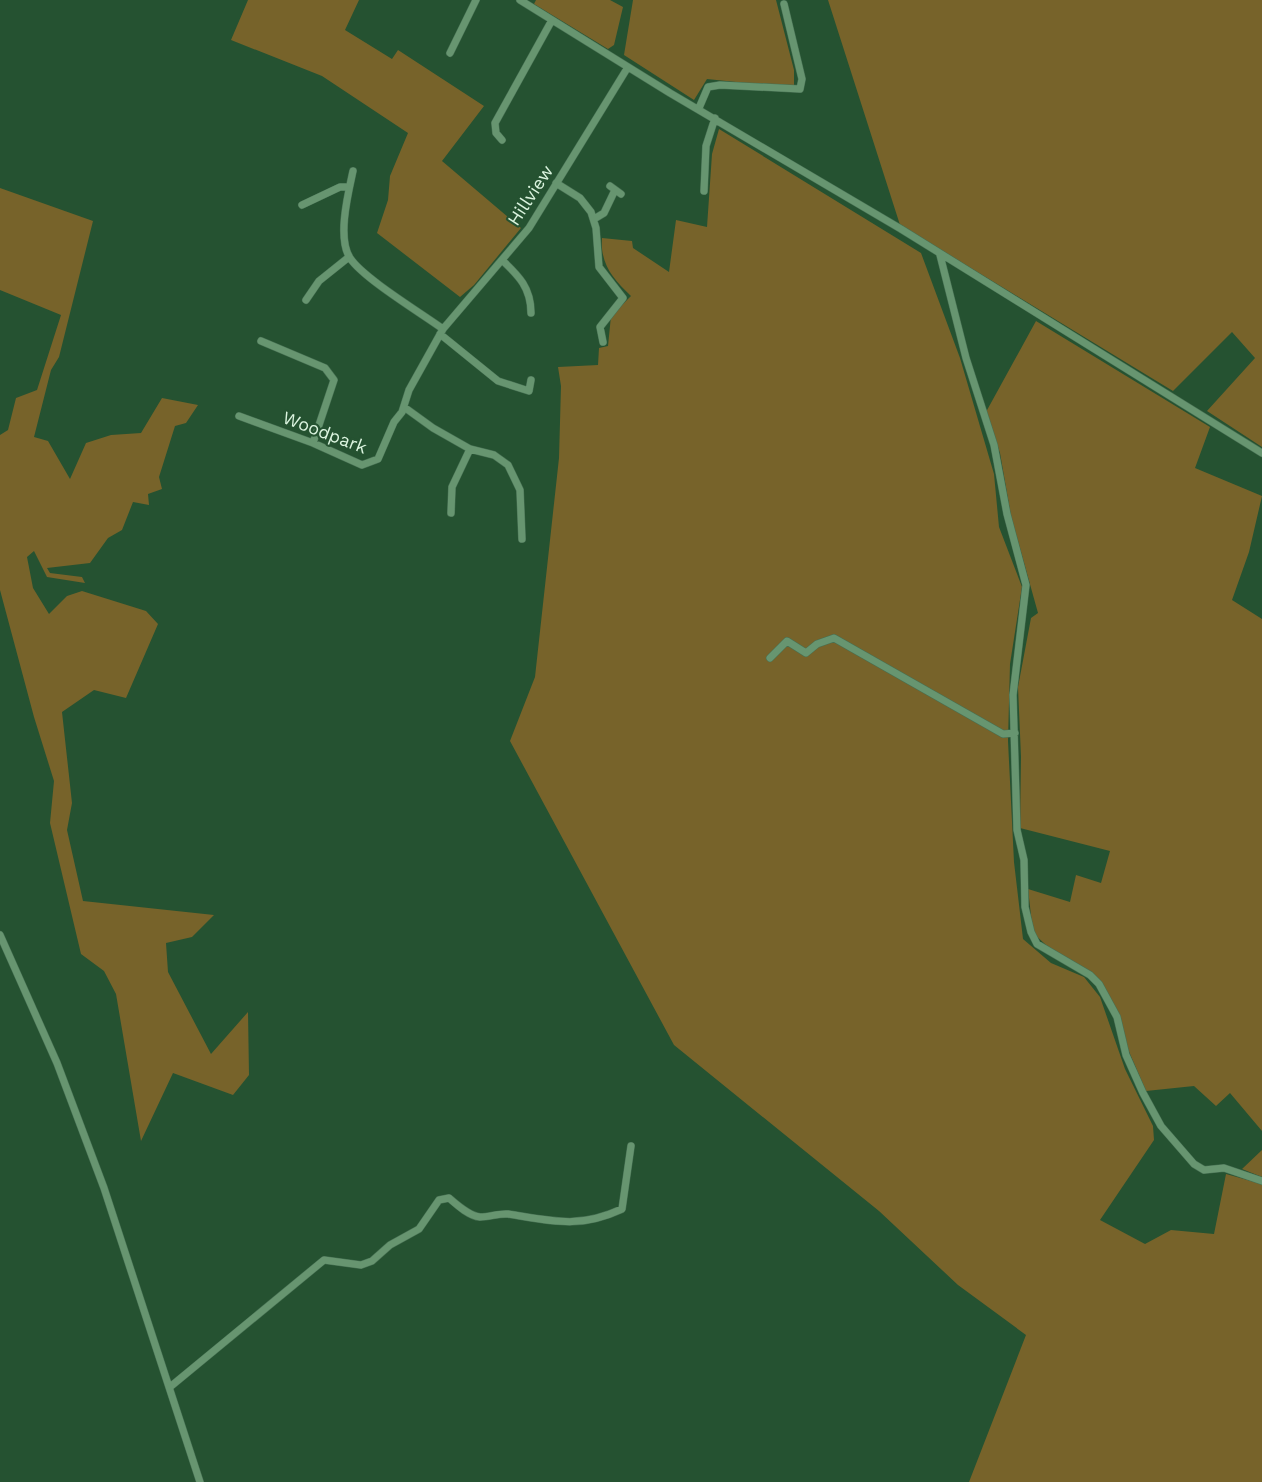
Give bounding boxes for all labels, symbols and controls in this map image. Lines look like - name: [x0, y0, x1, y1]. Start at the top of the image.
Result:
- street label: Hillview: [503, 161, 557, 229]
- street label: Woodpark: [280, 406, 370, 458]

